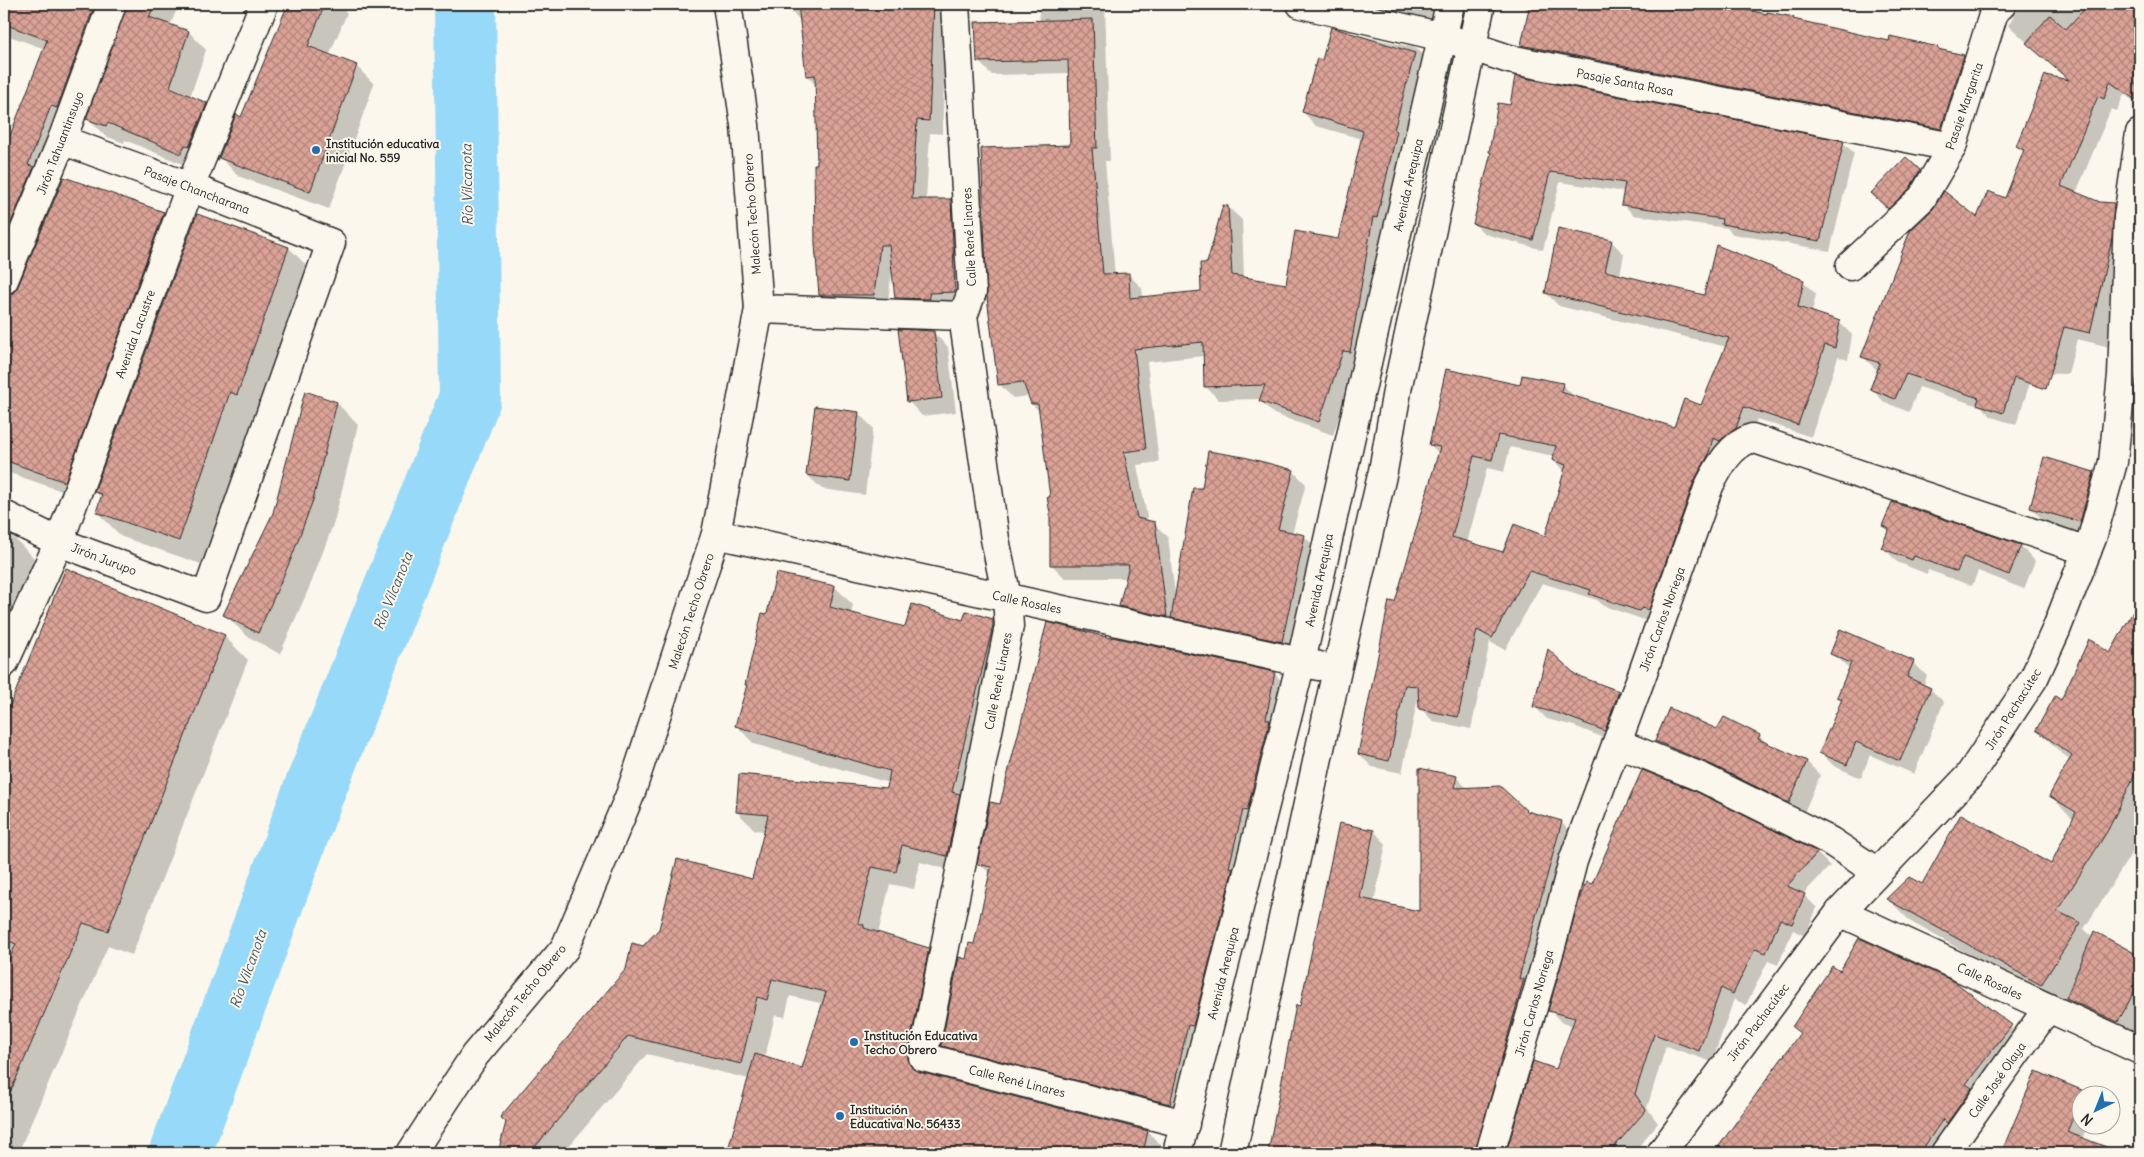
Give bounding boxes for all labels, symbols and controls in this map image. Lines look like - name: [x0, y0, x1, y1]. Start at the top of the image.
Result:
- street label: Pasaje Margarita: [1942, 60, 1986, 152]
- street label: Pasaje Santa Rosa: [1575, 65, 1675, 99]
- street label: Jirón Tahuantinsuyo: [33, 89, 87, 197]
- place label: Institución educativa inicial No. 559: [326, 136, 439, 165]
- street label: Avenida Arequipa: [1390, 137, 1426, 233]
- water label: Río Vilcanota: [457, 143, 477, 226]
- marker: Institución educativa inicial No. 559: [310, 144, 322, 156]
- street label: Malecón Techo Obrero: [740, 153, 764, 275]
- street label: Pasaje Chancharana: [142, 163, 252, 217]
- street label: Calle René Linares: [959, 187, 979, 287]
- street label: Avenida Lacustre: [112, 288, 158, 380]
- street label: Avenida Arequipa: [1302, 532, 1336, 628]
- street label: Jirón Jurupo: [69, 540, 139, 578]
- water label: Río Vilcanota: [369, 549, 417, 632]
- street label: Malecón Techo Obrero: [665, 551, 717, 671]
- street label: Jirón Carlos Noriega: [1636, 565, 1688, 673]
- street label: Calle Rosales: [991, 587, 1063, 617]
- street label: Calle René Linares: [981, 631, 1015, 731]
- street label: Jirón Pachacútec: [1982, 665, 2044, 753]
- street label: Avenida Arequipa: [1204, 925, 1242, 1021]
- water label: Río Vilcanota: [226, 927, 271, 1011]
- street label: Malecón Techo Obrero: [481, 941, 569, 1045]
- street label: Jirón Carlos Noriega: [1512, 948, 1556, 1058]
- street label: Calle Rosales: [1955, 959, 2025, 1003]
- street label: Jirón Pachacútec: [1724, 980, 1792, 1064]
- place label: Institución Educativa Techo Obrero: [864, 1028, 978, 1057]
- marker: Institución Educativa Techo Obrero: [848, 1036, 860, 1048]
- street label: Calle José Olaya: [1965, 1039, 2029, 1121]
- street label: Calle René Linares: [967, 1062, 1067, 1100]
- north arrow: [2072, 1084, 2122, 1134]
- place label: Institución Educativa No. 56433: [850, 1102, 961, 1131]
- marker: Institución Educativa No. 56433: [834, 1110, 846, 1122]
- text: N: [2077, 1110, 2097, 1129]

